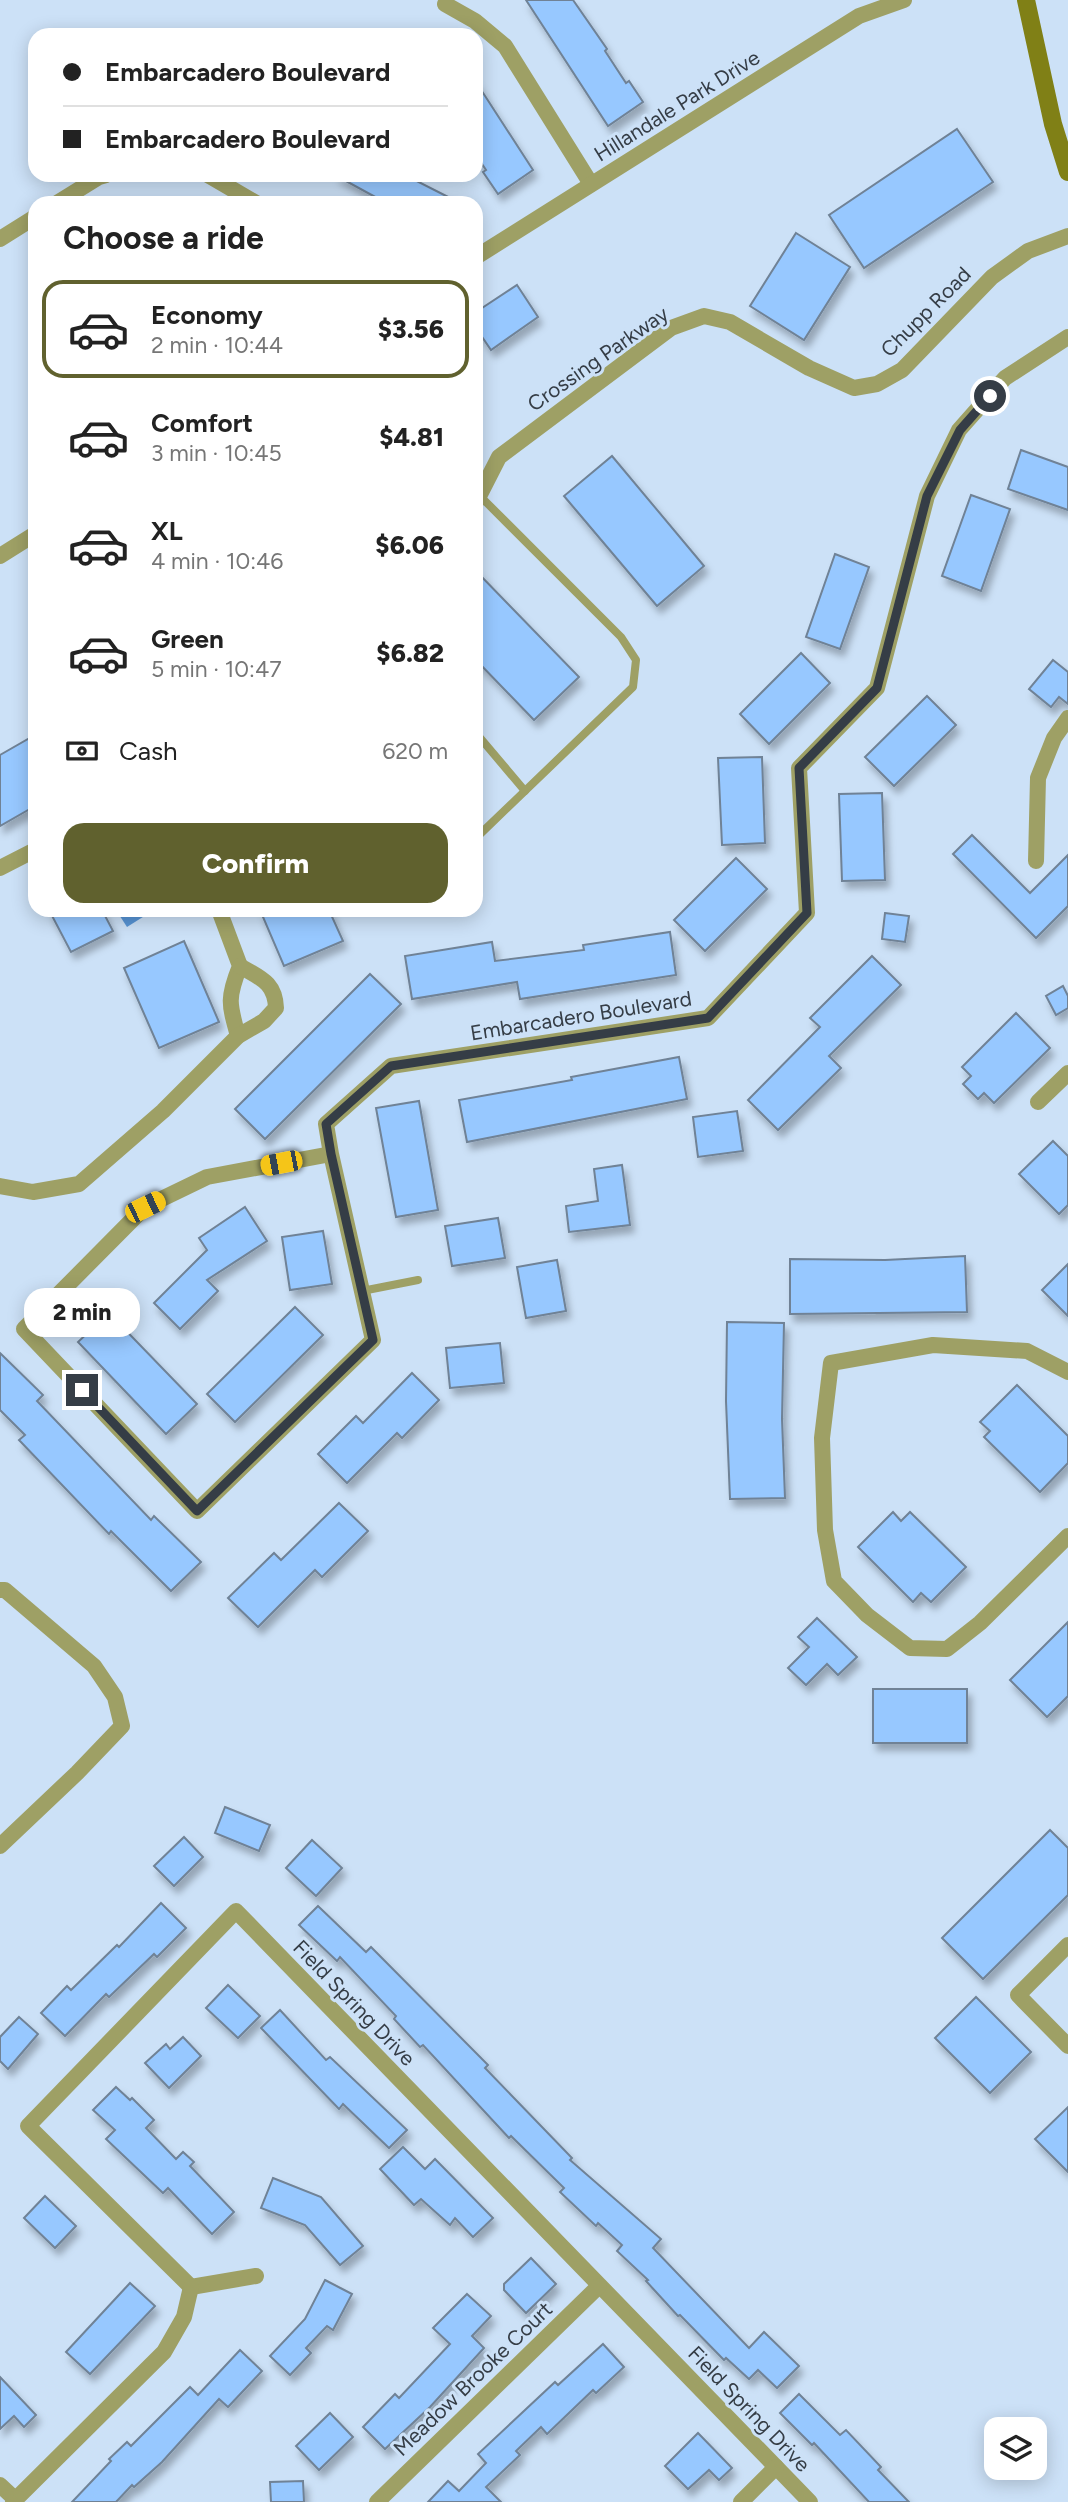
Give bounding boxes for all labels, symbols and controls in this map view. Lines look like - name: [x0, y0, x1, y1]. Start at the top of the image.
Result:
- street label: Hillandale Park Drive: [589, 45, 764, 167]
- text: Embarcadero Boulevard: [105, 56, 391, 88]
- text: Embarcadero Boulevard: [105, 123, 391, 155]
- text: Choose a ride: [63, 219, 264, 257]
- street label: Chupp Road: [875, 261, 976, 362]
- icon: car: [67, 298, 130, 361]
- text: Economy: [151, 299, 263, 331]
- street label: Crossing Parkway: [523, 301, 673, 416]
- text: $3.56: [378, 313, 444, 345]
- text: 2 min · 10:44: [151, 331, 283, 359]
- route start: [974, 380, 1006, 412]
- icon: car: [67, 406, 130, 469]
- text: Comfort: [151, 407, 253, 439]
- text: $4.81: [379, 421, 444, 453]
- text: 3 min · 10:45: [151, 439, 282, 467]
- icon: car: [67, 514, 130, 577]
- text: XL: [151, 515, 183, 547]
- text: $6.06: [375, 529, 444, 561]
- text: 4 min · 10:46: [151, 547, 283, 575]
- icon: car: [67, 622, 130, 685]
- text: Green: [151, 623, 224, 655]
- text: $6.82: [376, 637, 444, 669]
- text: 5 min · 10:47: [151, 655, 282, 683]
- icon: cash: [63, 732, 101, 770]
- text: Cash: [119, 735, 178, 767]
- text: 620 m: [382, 737, 448, 765]
- button: Confirm: [63, 823, 448, 903]
- street label: Embarcadero Boulevard: [468, 986, 694, 1045]
- car: [259, 1149, 304, 1177]
- car: [122, 1188, 169, 1226]
- callout: 2 min: [24, 1288, 140, 1338]
- text: 2 min: [53, 1298, 111, 1326]
- route end: [66, 1374, 98, 1406]
- street label: Field Spring Drive: [288, 1935, 421, 2071]
- street label: Meadow Brooke Court: [388, 2296, 557, 2461]
- street label: Field Spring Drive: [683, 2341, 816, 2477]
- map controls: [984, 2417, 1047, 2480]
- button: layers: [984, 2417, 1047, 2480]

